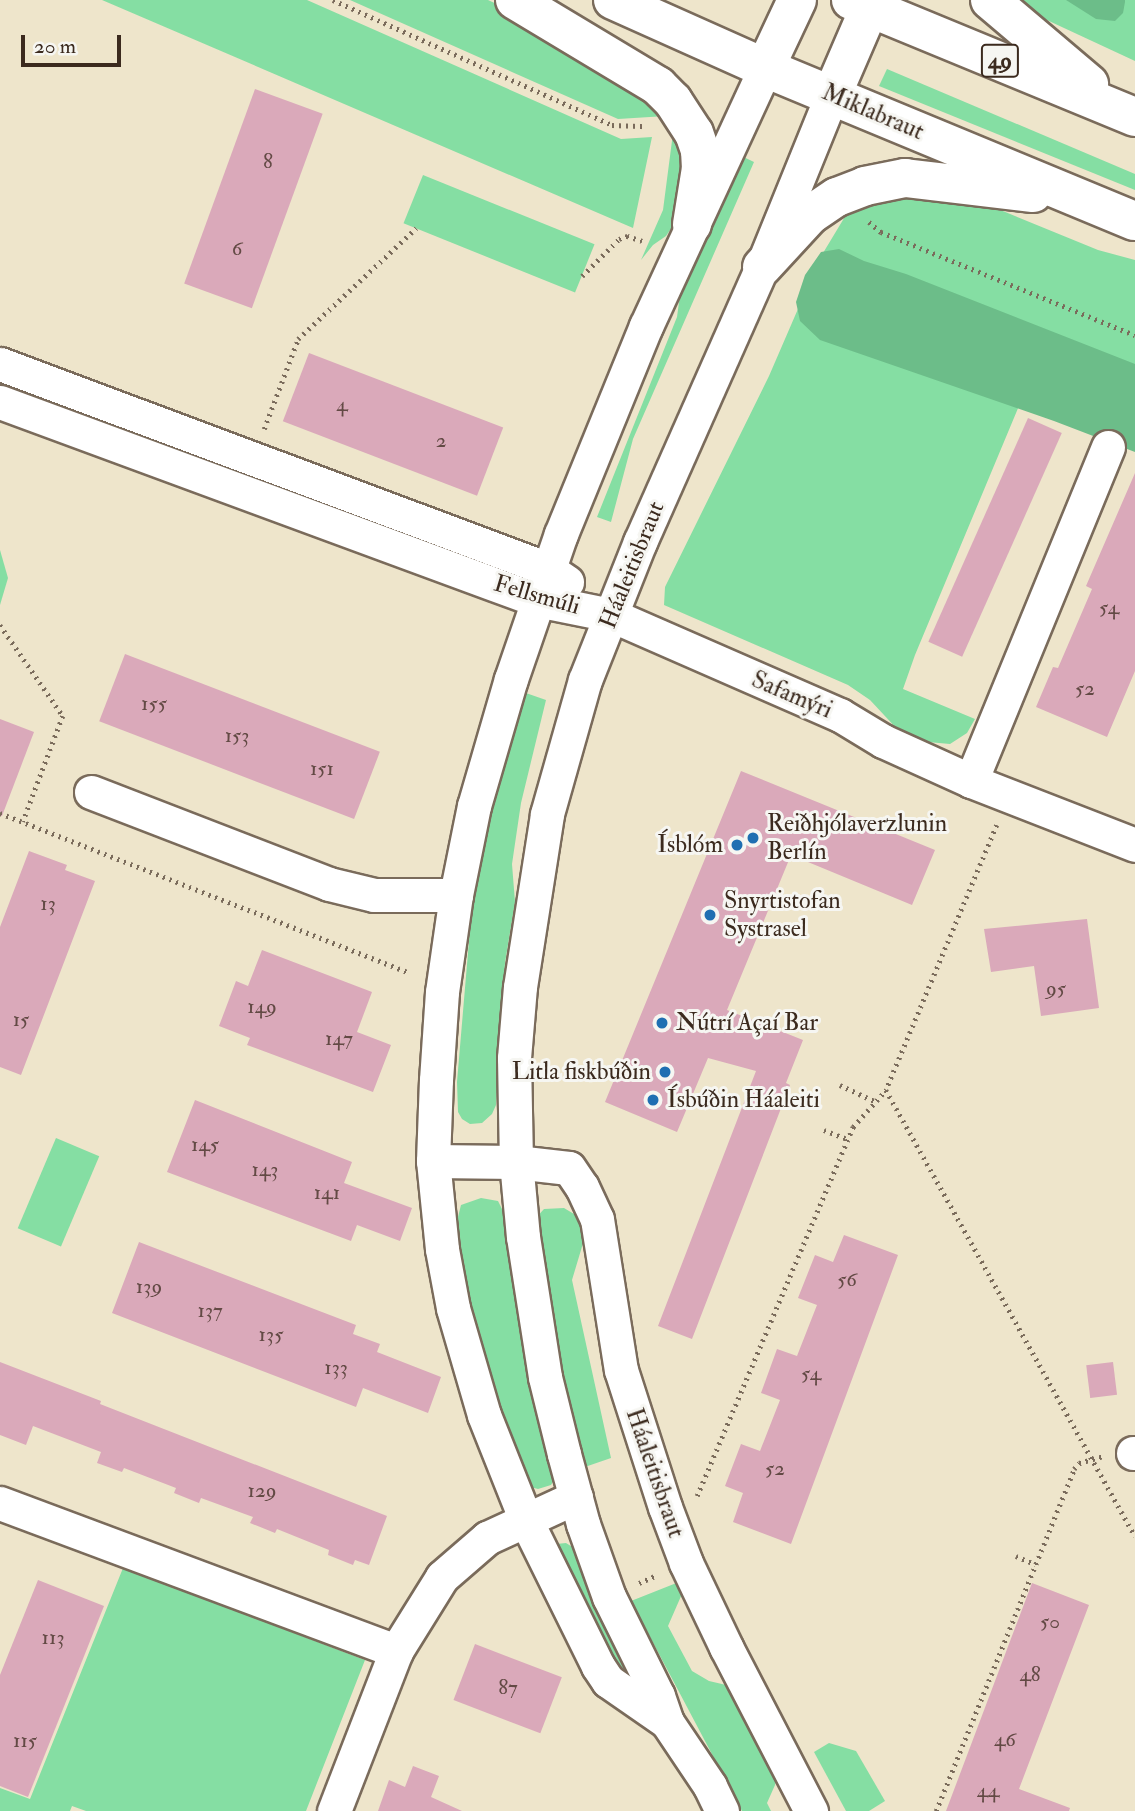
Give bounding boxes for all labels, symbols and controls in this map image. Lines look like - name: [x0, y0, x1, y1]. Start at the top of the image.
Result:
- scale bar: [24, 21, 124, 65]
- text: 20 m: [34, 33, 76, 60]
- road number: 49: [981, 41, 1019, 80]
- street label: Miklabraut: [818, 78, 928, 146]
- house number: 8: [263, 149, 273, 175]
- house number: 6: [232, 236, 242, 262]
- house number: 4: [336, 392, 348, 418]
- house number: 2: [436, 428, 446, 454]
- street label: Háaleitisbraut: [593, 497, 671, 633]
- street label: Fellsmúli: [491, 569, 583, 621]
- house number: 54: [1099, 595, 1119, 621]
- street label: Safamýri: [747, 665, 837, 725]
- house number: 52: [1075, 676, 1095, 702]
- house number: 155: [141, 691, 167, 717]
- house number: 153: [225, 723, 249, 749]
- house number: 151: [310, 756, 334, 782]
- place label: Reiðhjólaverzlunin Berlín: [767, 810, 947, 866]
- marker: Reiðhjólaverzlunin Berlín: [745, 830, 761, 846]
- place label: Ísblóm: [657, 831, 723, 859]
- marker: Ísblóm: [729, 837, 745, 853]
- place label: Snyrtistofan Systrasel: [724, 887, 841, 943]
- house number: 13: [40, 891, 56, 917]
- marker: Snyrtistofan Systrasel: [702, 907, 718, 923]
- house number: 95: [1046, 976, 1066, 1002]
- house number: 149: [247, 994, 277, 1020]
- house number: 15: [13, 1007, 29, 1033]
- place label: Nútrí Açaí Bar: [676, 1009, 818, 1037]
- marker: Nútrí Açaí Bar: [654, 1015, 670, 1031]
- house number: 147: [325, 1026, 353, 1052]
- place label: Litla fiskbúðin: [512, 1058, 651, 1086]
- marker: Litla fiskbúðin: [657, 1064, 673, 1080]
- place label: Ísbúðin Háaleiti: [667, 1086, 820, 1114]
- marker: Ísbúðin Háaleiti: [645, 1092, 661, 1108]
- house number: 145: [191, 1132, 219, 1158]
- house number: 143: [252, 1157, 278, 1183]
- house number: 141: [314, 1180, 340, 1206]
- house number: 56: [837, 1267, 857, 1293]
- house number: 139: [136, 1274, 162, 1300]
- house number: 137: [197, 1298, 223, 1324]
- house number: 135: [259, 1322, 283, 1348]
- house number: 133: [324, 1355, 348, 1381]
- house number: 54: [801, 1361, 821, 1387]
- street label: Háaleitisbraut: [619, 1405, 691, 1541]
- house number: 52: [765, 1456, 785, 1482]
- house number: 129: [248, 1478, 276, 1504]
- house number: 50: [1040, 1609, 1060, 1635]
- house number: 113: [41, 1625, 65, 1651]
- house number: 48: [1019, 1662, 1041, 1688]
- house number: 87: [498, 1675, 518, 1701]
- house number: 46: [994, 1727, 1016, 1753]
- house number: 115: [13, 1728, 37, 1754]
- house number: 44: [977, 1778, 999, 1804]

